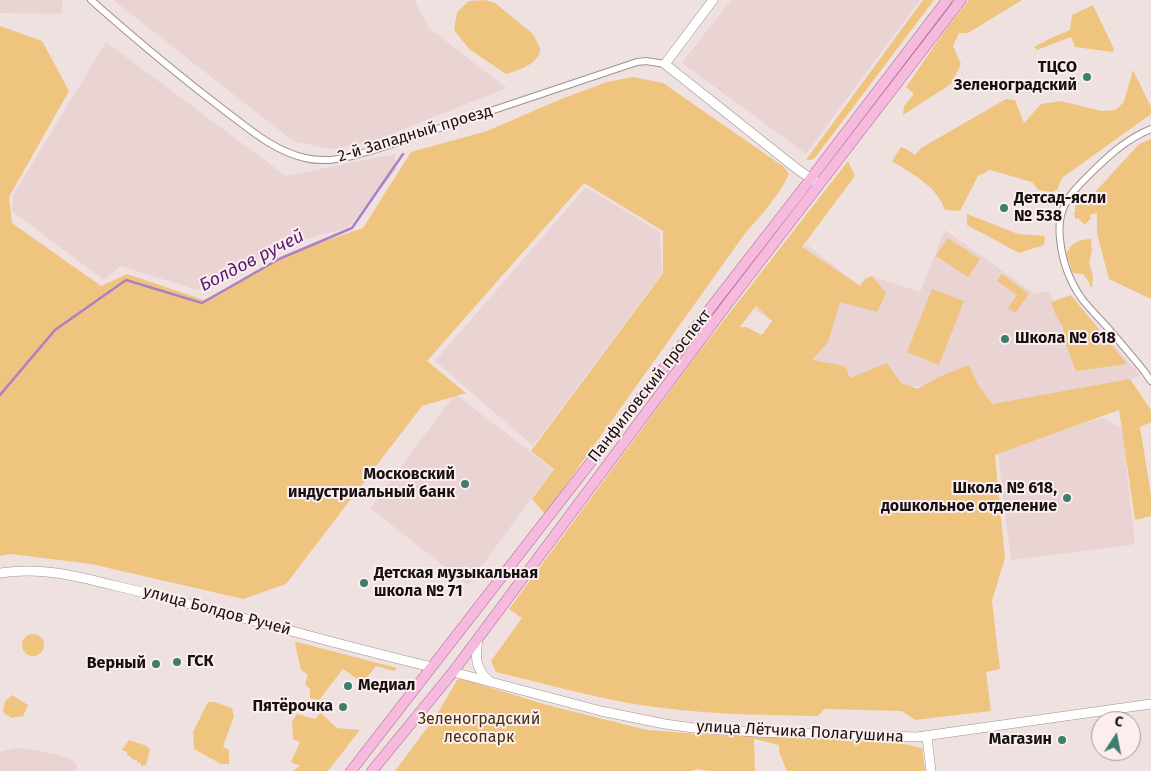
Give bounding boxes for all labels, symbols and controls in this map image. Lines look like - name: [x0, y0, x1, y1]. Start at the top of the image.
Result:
- place label: ТЦСО Зеленоградский: [954, 58, 1077, 96]
- marker: ТЦСО Зеленоградский: [1081, 71, 1093, 83]
- street label: 2-й Западный проезд: [335, 101, 495, 167]
- place label: Детсад-ясли № 538: [1014, 189, 1106, 227]
- marker: Детсад-ясли № 538: [998, 202, 1010, 214]
- water label: Болдов ручей: [196, 225, 308, 297]
- street label: Панфиловский проспект: [585, 306, 715, 466]
- place label: Школа № 618: [1015, 329, 1116, 349]
- marker: Школа № 618: [999, 333, 1011, 345]
- place label: Московский индустриальный банк: [288, 465, 455, 503]
- marker: Московский индустриальный банк: [459, 478, 471, 490]
- place label: Школа № 618, дошкольное отделение: [881, 479, 1057, 517]
- marker: Школа № 618, дошкольное отделение: [1061, 492, 1073, 504]
- place label: Детская музыкальная школа № 71: [374, 564, 538, 602]
- marker: Детская музыкальная школа № 71: [358, 577, 370, 589]
- street label: улица Болдов Ручей: [141, 582, 293, 640]
- place label: ГСК: [187, 652, 213, 672]
- place label: Верный: [87, 654, 146, 674]
- marker: ГСК: [171, 656, 183, 668]
- marker: Верный: [150, 658, 162, 670]
- place label: Медиал: [358, 676, 415, 696]
- marker: Медиал: [342, 680, 354, 692]
- place label: Пятёрочка: [252, 697, 333, 717]
- marker: Пятёрочка: [337, 701, 349, 713]
- park label: Зеленоградский лесопарк: [418, 710, 540, 748]
- north arrow: [1091, 711, 1141, 761]
- text: С: [1113, 713, 1124, 731]
- street label: улица Лётчика Полагушина: [696, 717, 904, 747]
- place label: Магазин: [989, 730, 1052, 750]
- marker: Магазин: [1056, 734, 1068, 746]

